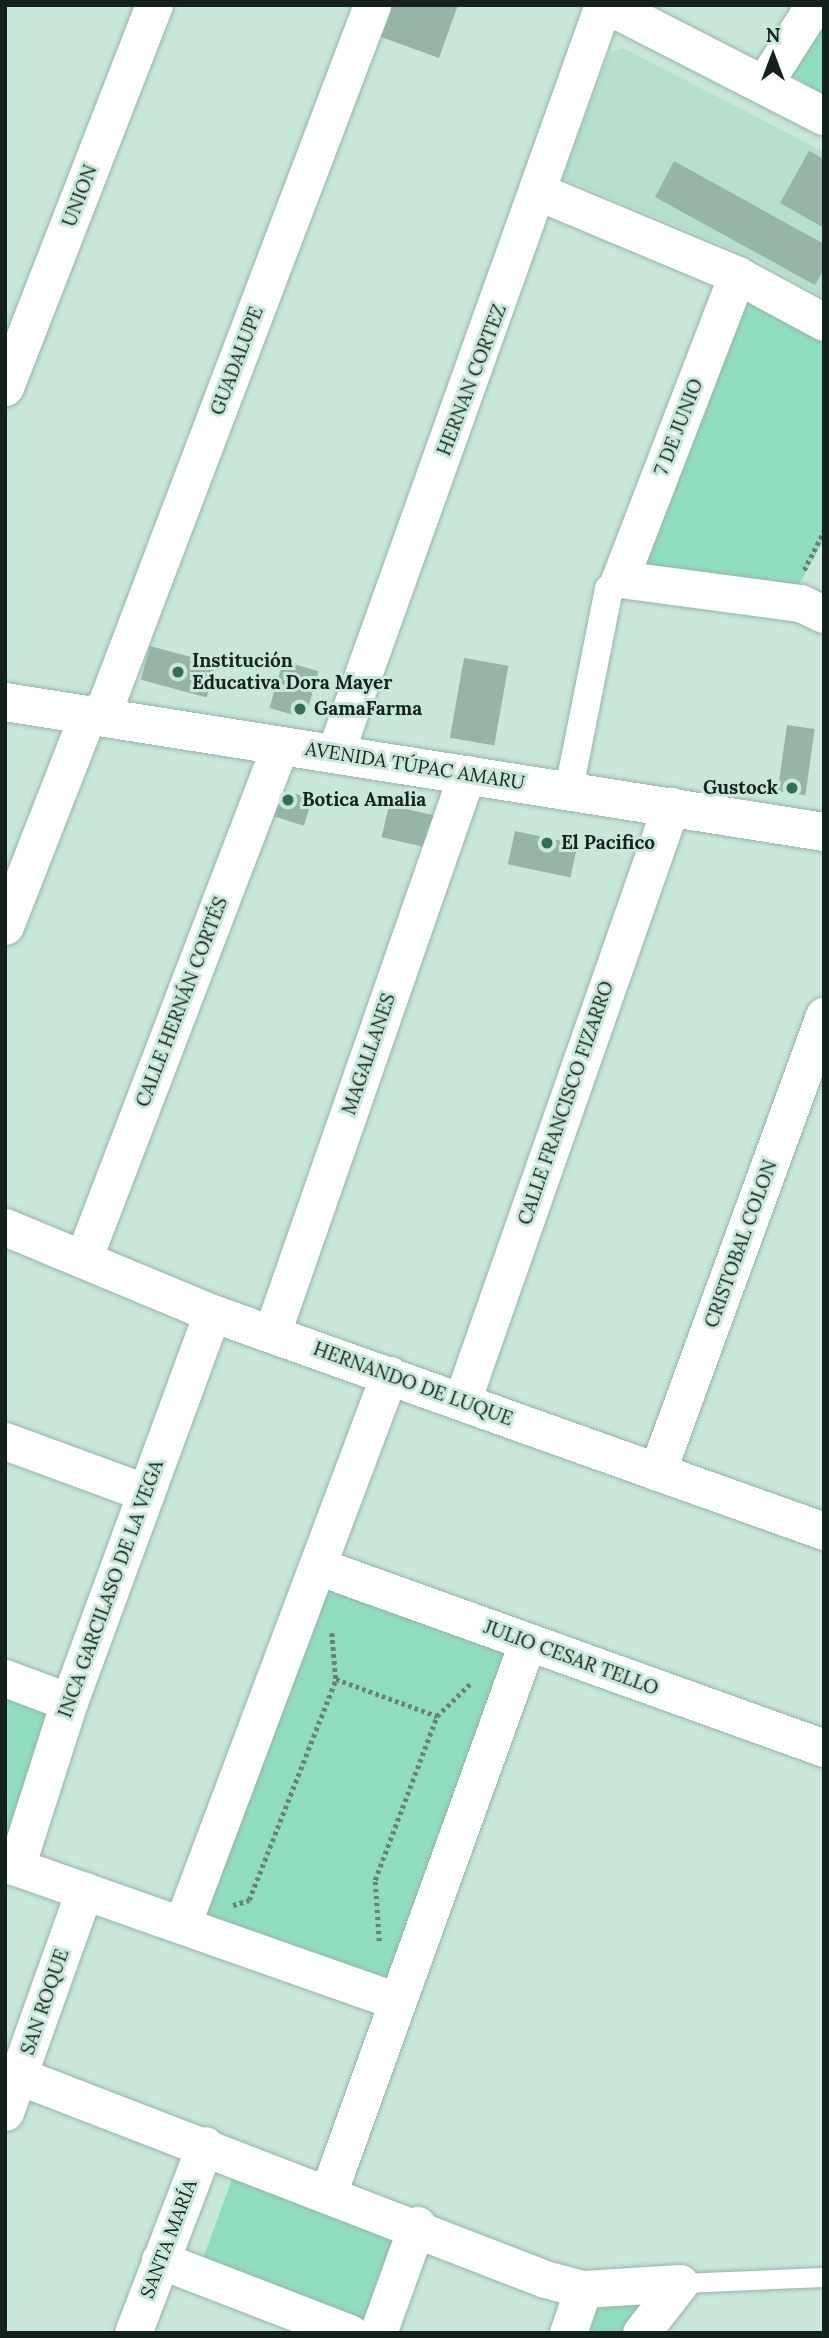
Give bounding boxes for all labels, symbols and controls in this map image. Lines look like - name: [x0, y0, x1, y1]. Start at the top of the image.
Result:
- north arrow: [738, 21, 808, 91]
- text: N: [766, 23, 780, 47]
- street label: UNION: [58, 162, 102, 230]
- street label: HERNAN CORTEZ: [433, 301, 511, 459]
- street label: GUADALUPE: [206, 304, 268, 418]
- street label: 7 DE JUNIO: [650, 375, 708, 479]
- place label: Institución Educativa Dora Mayer: [192, 650, 392, 694]
- marker: Institución Educativa Dora Mayer: [170, 664, 186, 680]
- place label: GamaFarma: [314, 698, 422, 720]
- marker: GamaFarma: [292, 701, 308, 717]
- street label: AVENIDA TÚPAC AMARU: [304, 737, 526, 795]
- place label: Gustock: [703, 777, 778, 799]
- marker: Gustock: [784, 780, 800, 796]
- place label: Botica Amalia: [302, 789, 426, 811]
- marker: Botica Amalia: [280, 792, 296, 808]
- place label: El Pacifico: [561, 832, 655, 854]
- marker: El Pacifico: [539, 835, 555, 851]
- street label: CALLE HERNÁN CORTÉS: [131, 894, 233, 1110]
- street label: CALLE FRANCISCO FIZARRO: [513, 978, 619, 1228]
- street label: MAGALLANES: [338, 990, 400, 1118]
- street label: CRISTOBAL COLON: [700, 1157, 782, 1331]
- street label: HERNANDO DE LUQUE: [310, 1337, 516, 1431]
- street label: INCA GARCILASO DE LA VEGA: [54, 1457, 168, 1721]
- street label: JULIO CESAR TELLO: [481, 1616, 661, 1700]
- street label: SAN ROQUE: [16, 1946, 74, 2058]
- street label: SANTA MARÍA: [136, 2176, 202, 2302]

